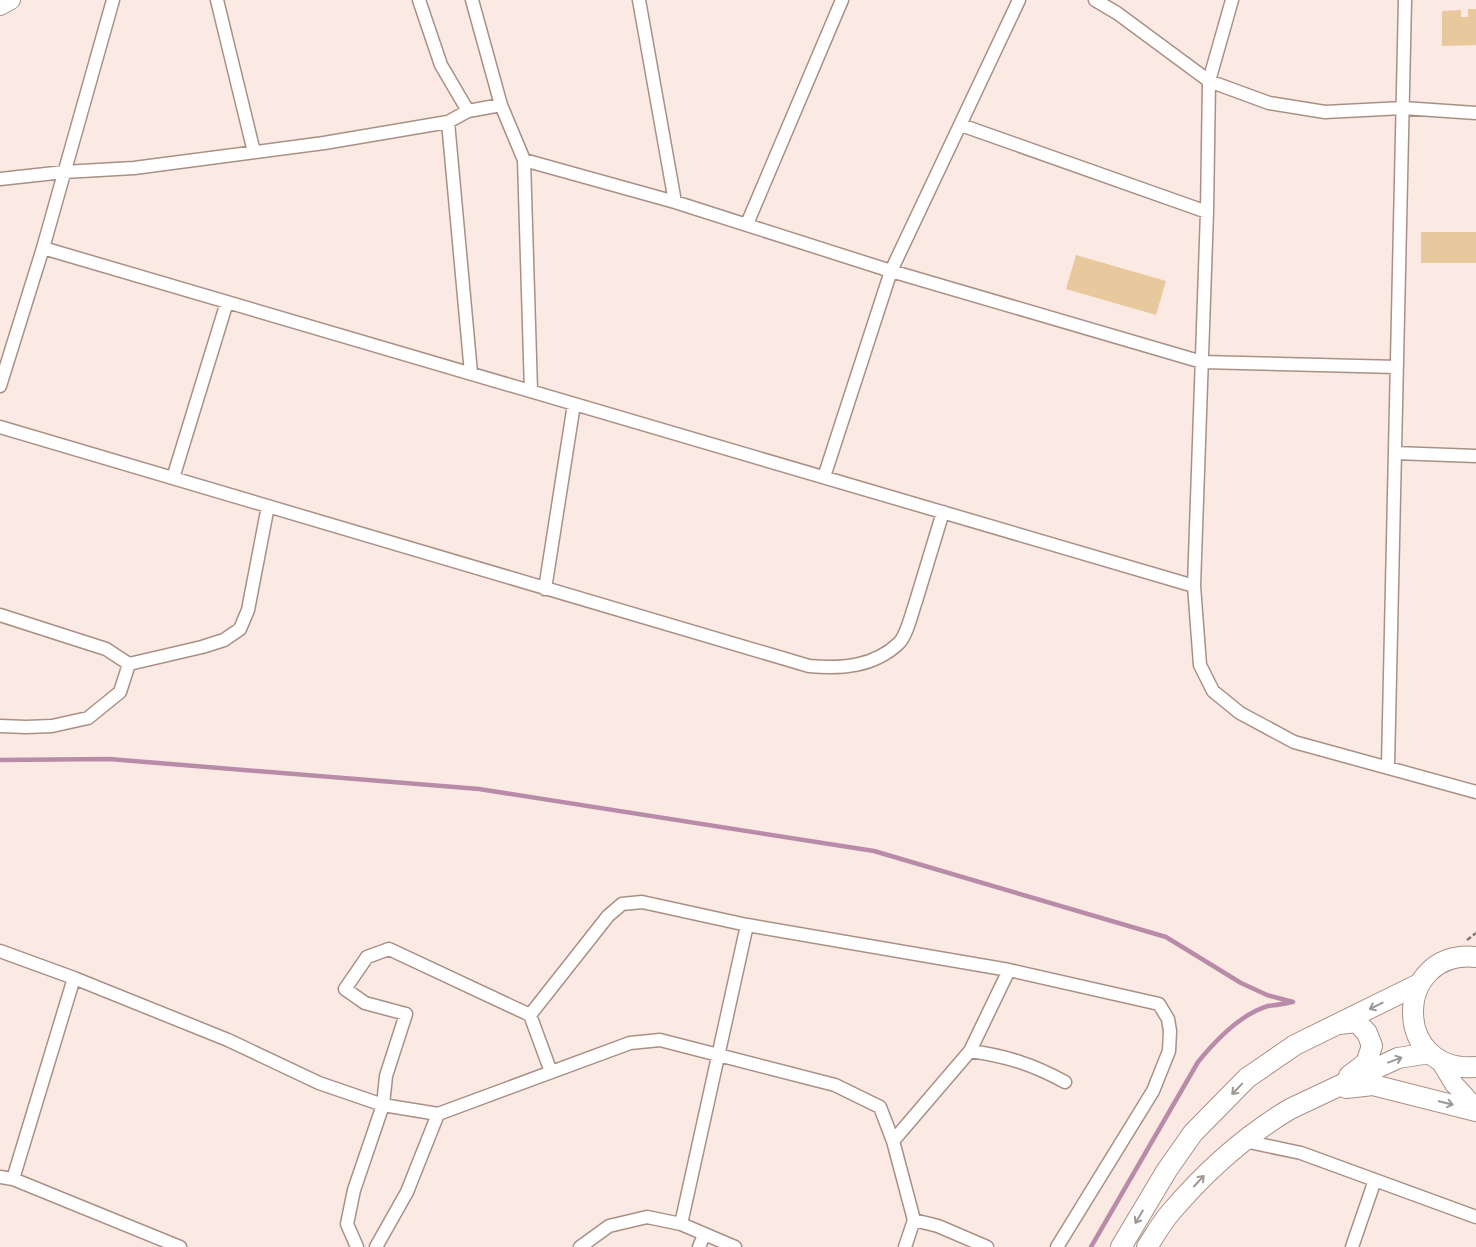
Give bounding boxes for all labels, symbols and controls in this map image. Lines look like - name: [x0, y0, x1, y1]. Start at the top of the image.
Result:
- one-way arrow: [1369, 1002, 1384, 1011]
- one-way arrow: [1387, 1055, 1402, 1064]
- one-way arrow: [1231, 1082, 1243, 1095]
- one-way arrow: [1437, 1099, 1453, 1108]
- one-way arrow: [1193, 1175, 1205, 1188]
- one-way arrow: [1133, 1210, 1143, 1224]

